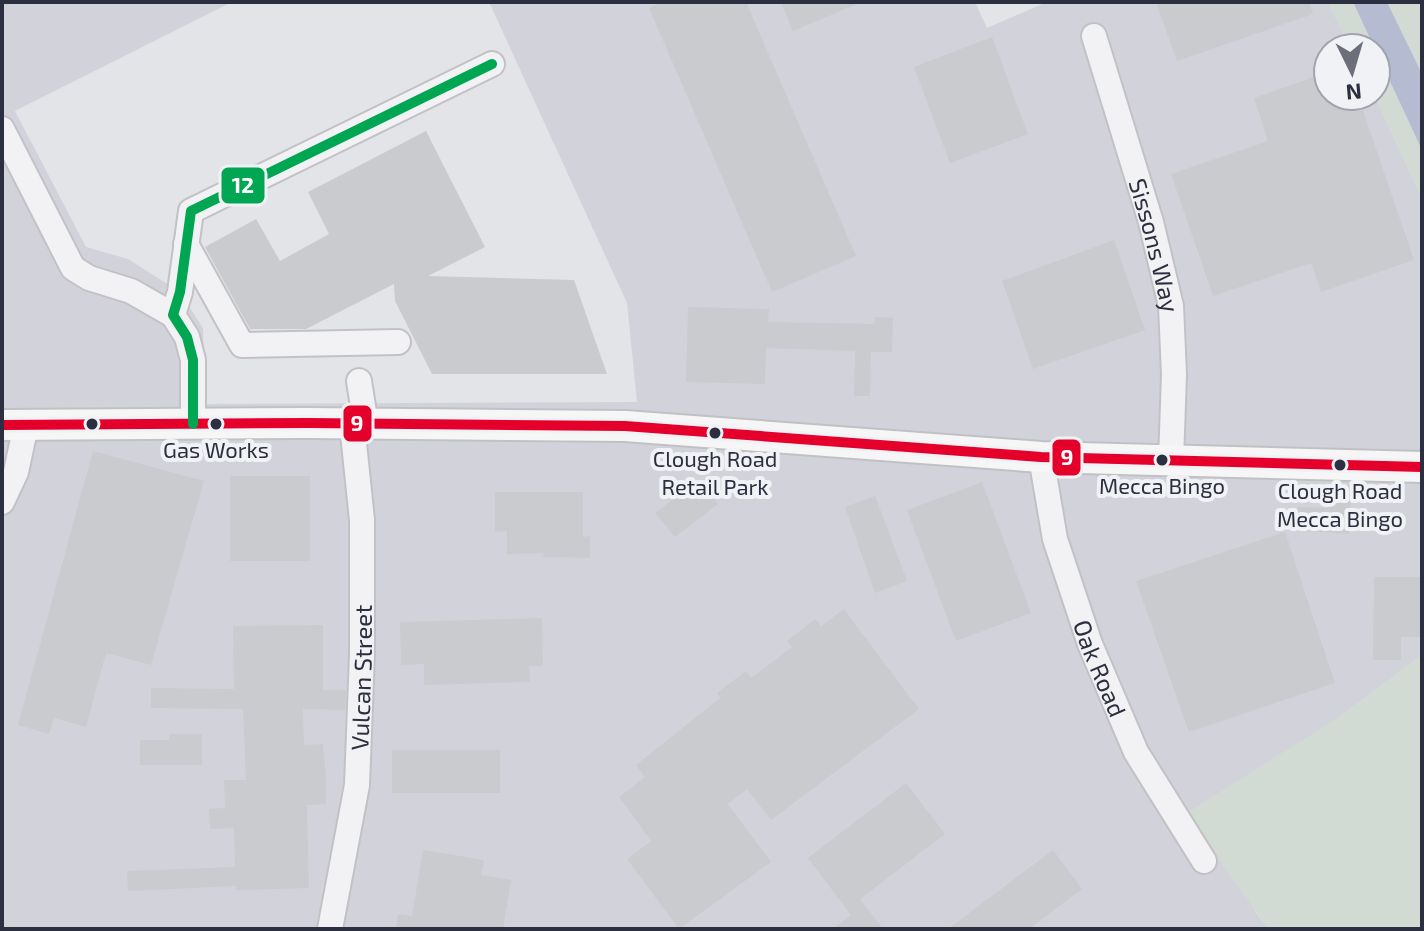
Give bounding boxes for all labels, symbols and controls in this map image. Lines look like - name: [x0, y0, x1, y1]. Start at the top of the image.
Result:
- north arrow: [1312, 32, 1392, 112]
- text: N: [1345, 79, 1363, 107]
- line badge: 12: [220, 166, 266, 205]
- text: 12: [232, 171, 254, 197]
- street label: Sissons Way: [1124, 175, 1186, 315]
- line badge: 9: [342, 404, 373, 443]
- text: 9: [351, 409, 363, 435]
- unlabelled marker: [84, 416, 100, 432]
- marker: Gas Works: [208, 416, 224, 432]
- marker: Clough Road Retail Park: [707, 425, 723, 441]
- place label: Gas Works: [163, 436, 269, 462]
- line badge: 9: [1051, 438, 1082, 477]
- text: 9: [1061, 443, 1073, 469]
- place label: Clough Road Retail Park: [653, 445, 777, 499]
- marker: Mecca Bingo: [1154, 452, 1170, 468]
- marker: Clough Road Mecca Bingo: [1332, 457, 1348, 473]
- place label: Mecca Bingo: [1099, 472, 1225, 498]
- place label: Clough Road Mecca Bingo: [1277, 477, 1403, 531]
- street label: Vulcan Street: [344, 605, 377, 751]
- street label: Oak Road: [1068, 616, 1134, 721]

